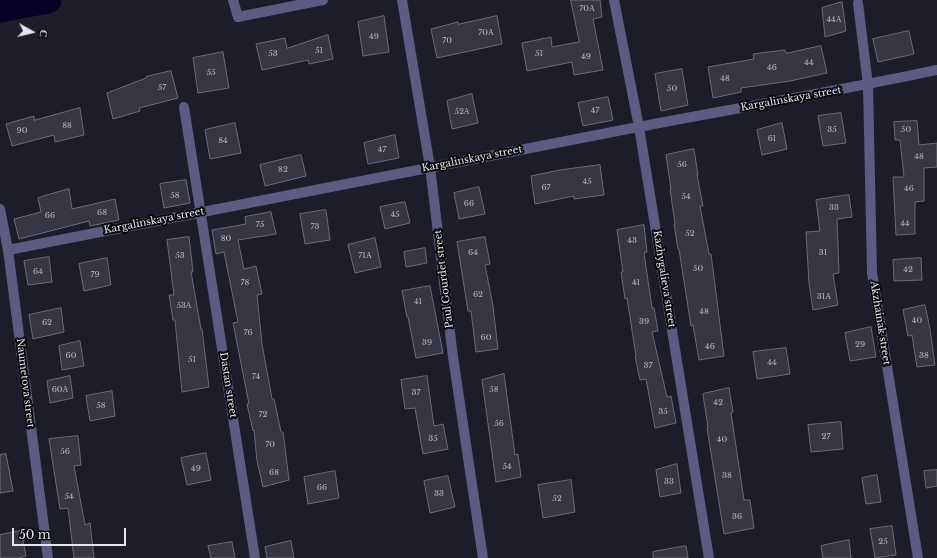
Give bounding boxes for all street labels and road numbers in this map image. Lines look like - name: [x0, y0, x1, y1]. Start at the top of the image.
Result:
- street label: Kargalinskaya street: [740, 84, 842, 114]
- street label: Kargalinskaya street: [421, 143, 523, 175]
- street label: Kargalinskaya street: [103, 205, 205, 237]
- street label: Paul Gourdet street: [432, 229, 456, 329]
- street label: Kazhygalieva street: [650, 230, 678, 328]
- street label: Akzhainak street: [867, 280, 893, 366]
- street label: Naumetova street: [14, 338, 36, 428]
- street label: Dastan street: [217, 351, 239, 419]

